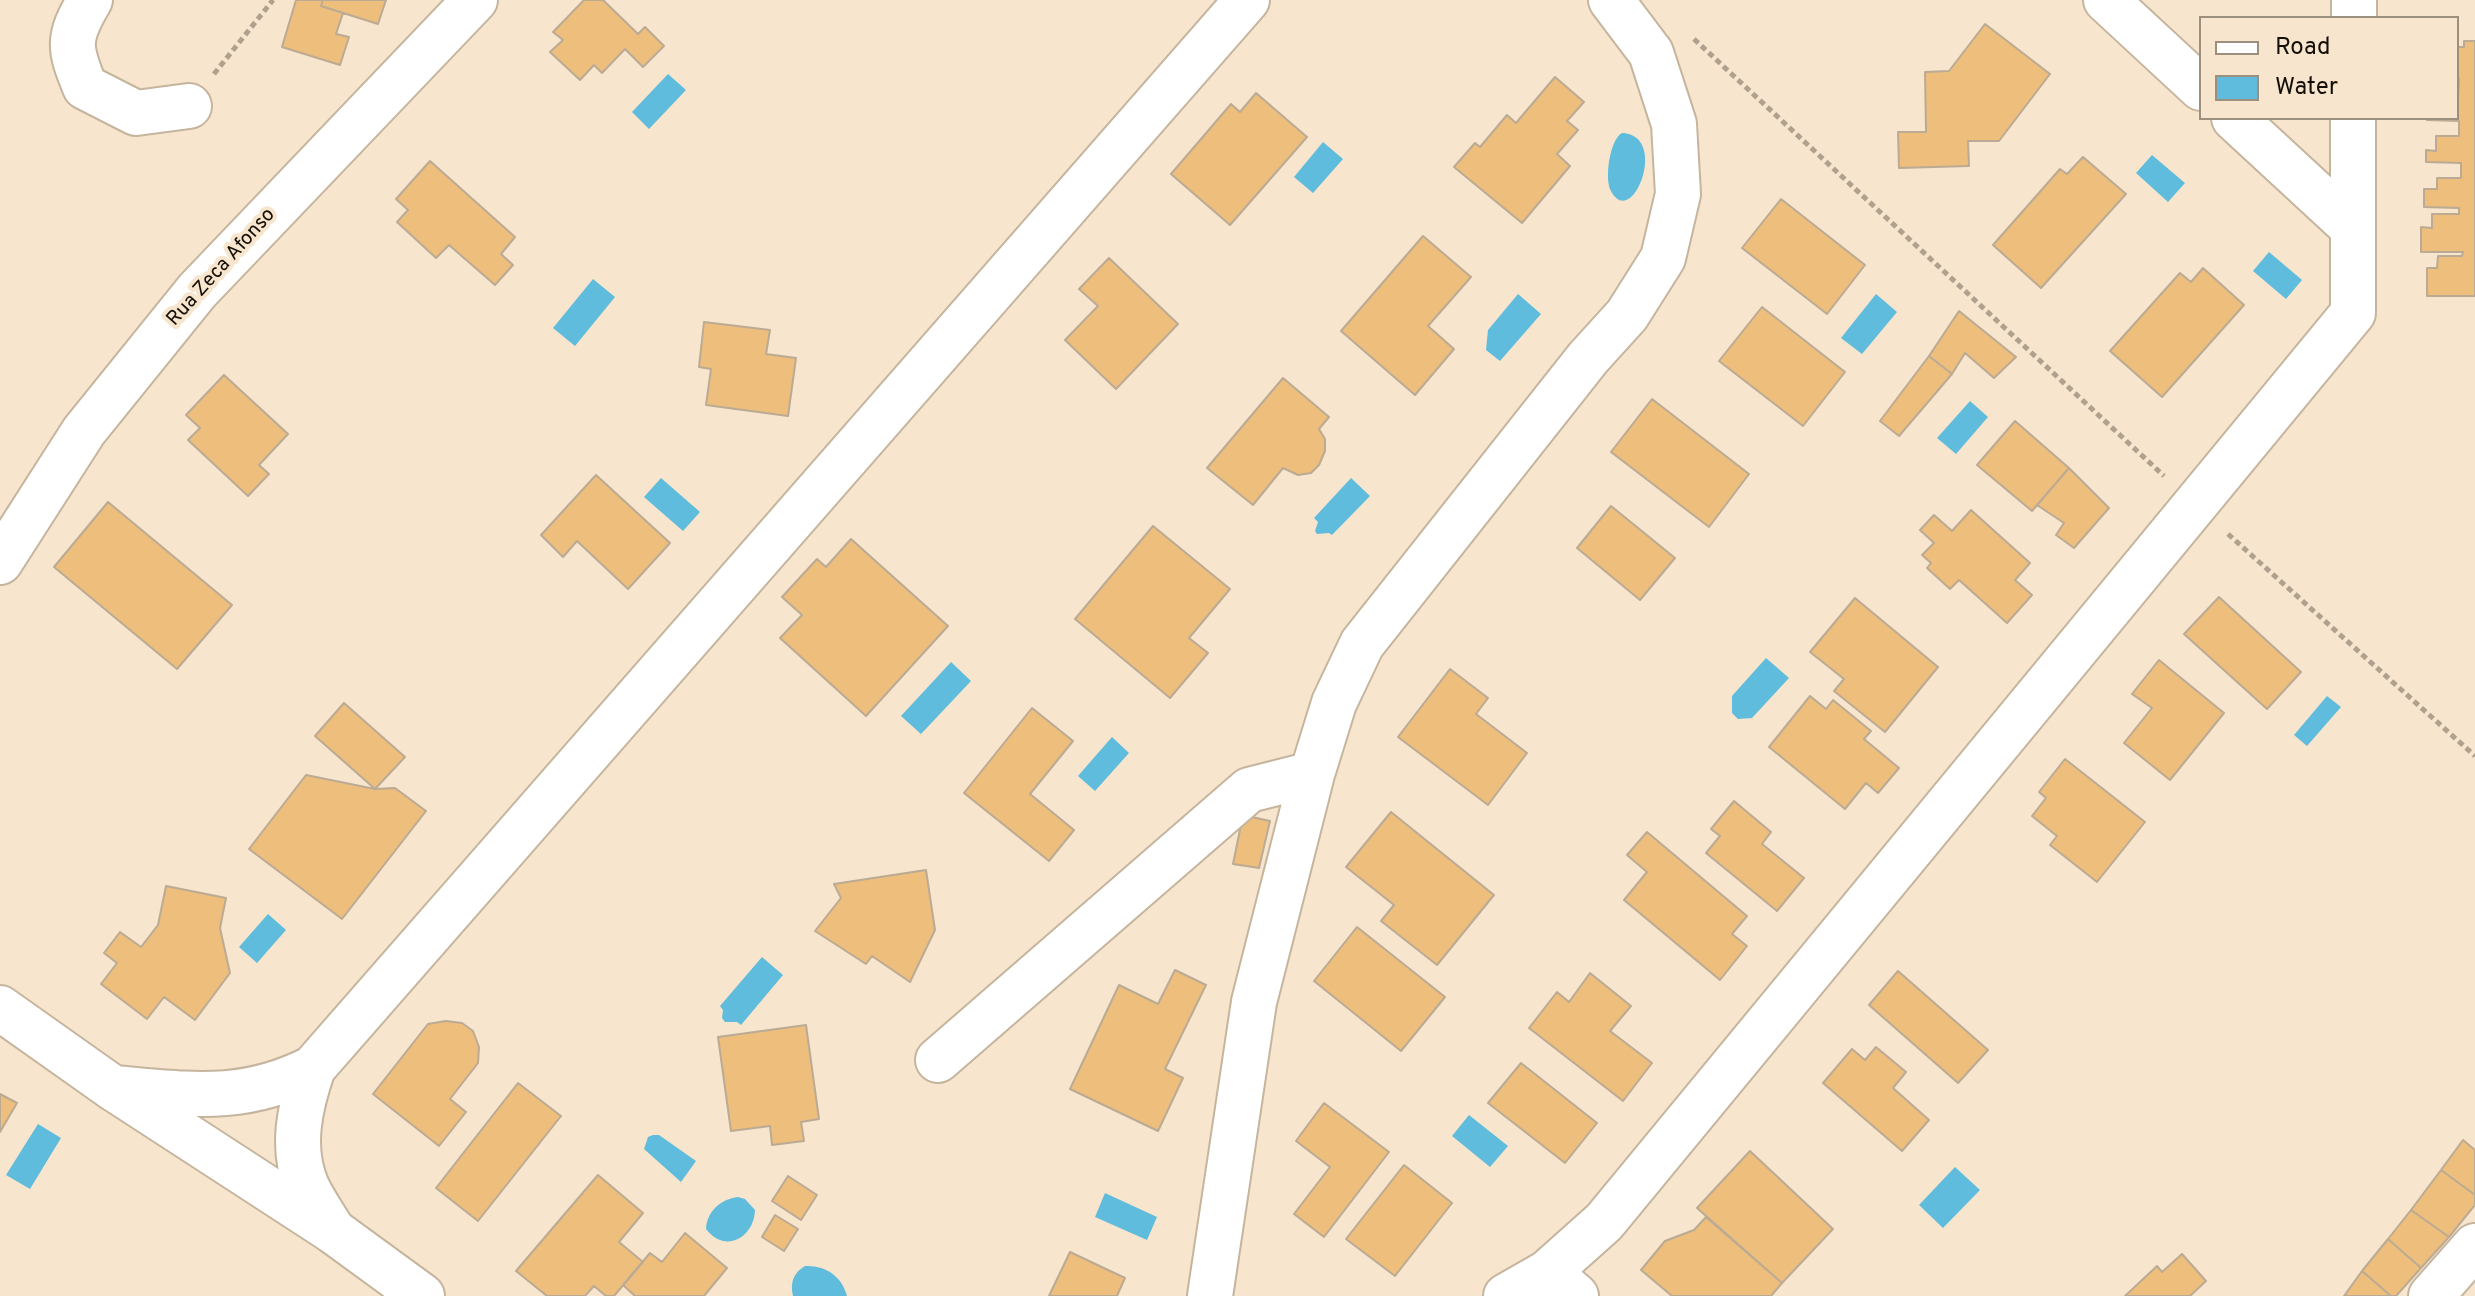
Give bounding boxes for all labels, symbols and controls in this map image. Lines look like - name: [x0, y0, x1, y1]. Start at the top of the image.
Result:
- legend: [2199, 16, 2459, 120]
- text: Road: [2275, 33, 2331, 63]
- text: Water: [2275, 73, 2338, 103]
- street label: Rua Zeca Afonso: [163, 204, 281, 332]

